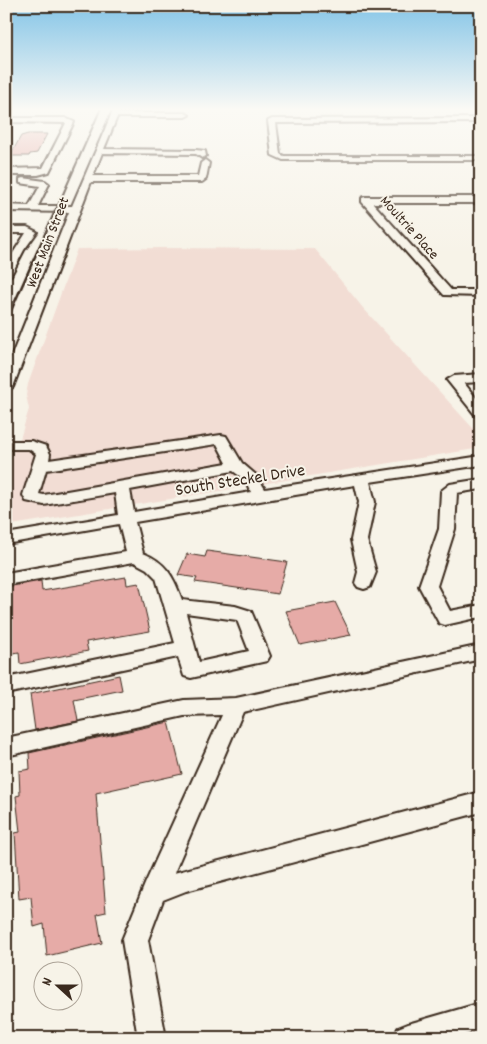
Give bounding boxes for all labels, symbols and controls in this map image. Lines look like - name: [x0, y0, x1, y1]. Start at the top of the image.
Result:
- street label: Moultrie Place: [374, 191, 444, 266]
- street label: West Main Street: [21, 194, 76, 291]
- street label: South Steckel Drive: [174, 459, 307, 504]
- north arrow: [32, 962, 82, 1012]
- text: N: [37, 975, 58, 989]

